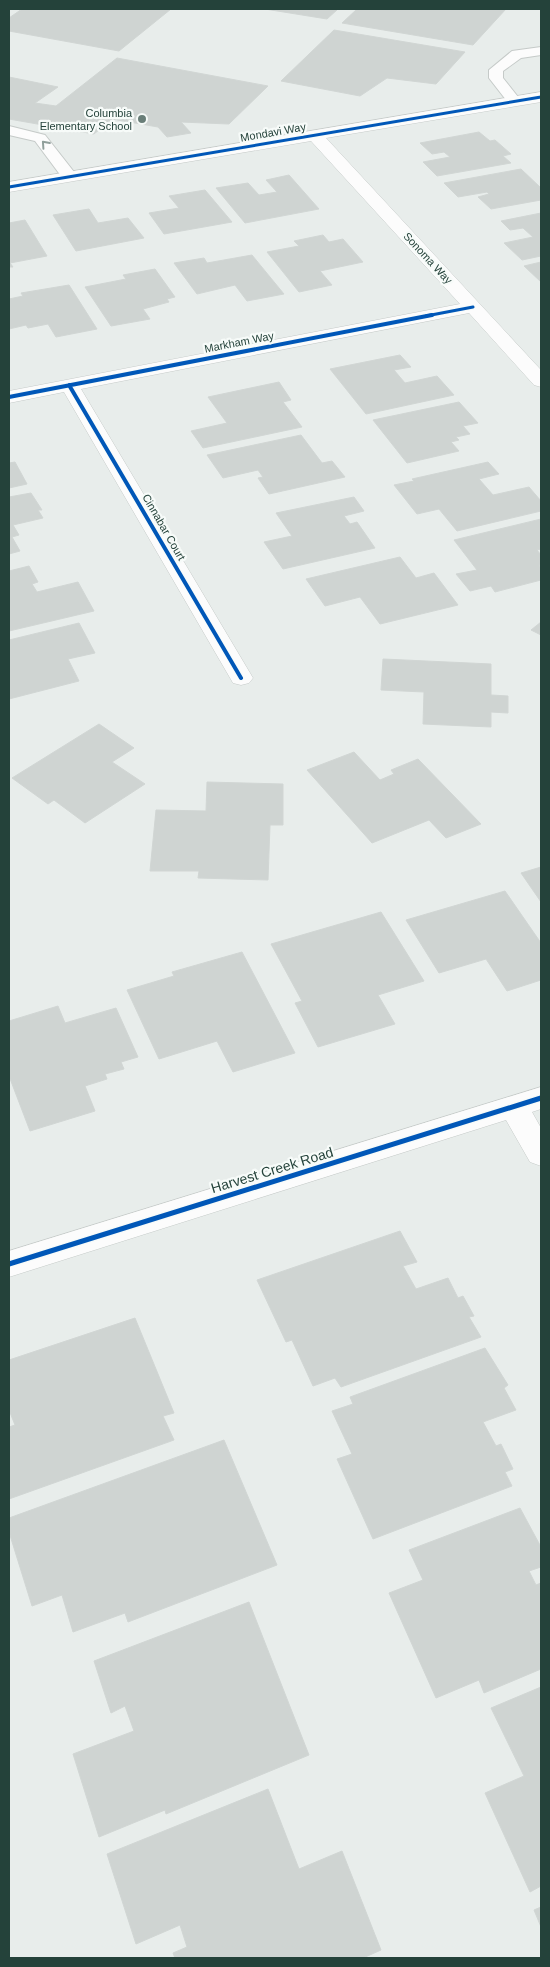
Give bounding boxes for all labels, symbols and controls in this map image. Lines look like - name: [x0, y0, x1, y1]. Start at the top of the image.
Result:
- place label: Columbia Elementary School: [40, 107, 133, 132]
- marker: Columbia Elementary School: [136, 113, 148, 125]
- street label: Mondavi Way: [239, 120, 307, 144]
- one-way arrow: [42, 141, 51, 150]
- street label: Sonoma Way: [401, 230, 455, 286]
- street label: Markham Way: [203, 329, 275, 355]
- street label: Cinnabar Court: [140, 492, 188, 562]
- street label: Harvest Creek Road: [209, 1144, 335, 1196]

